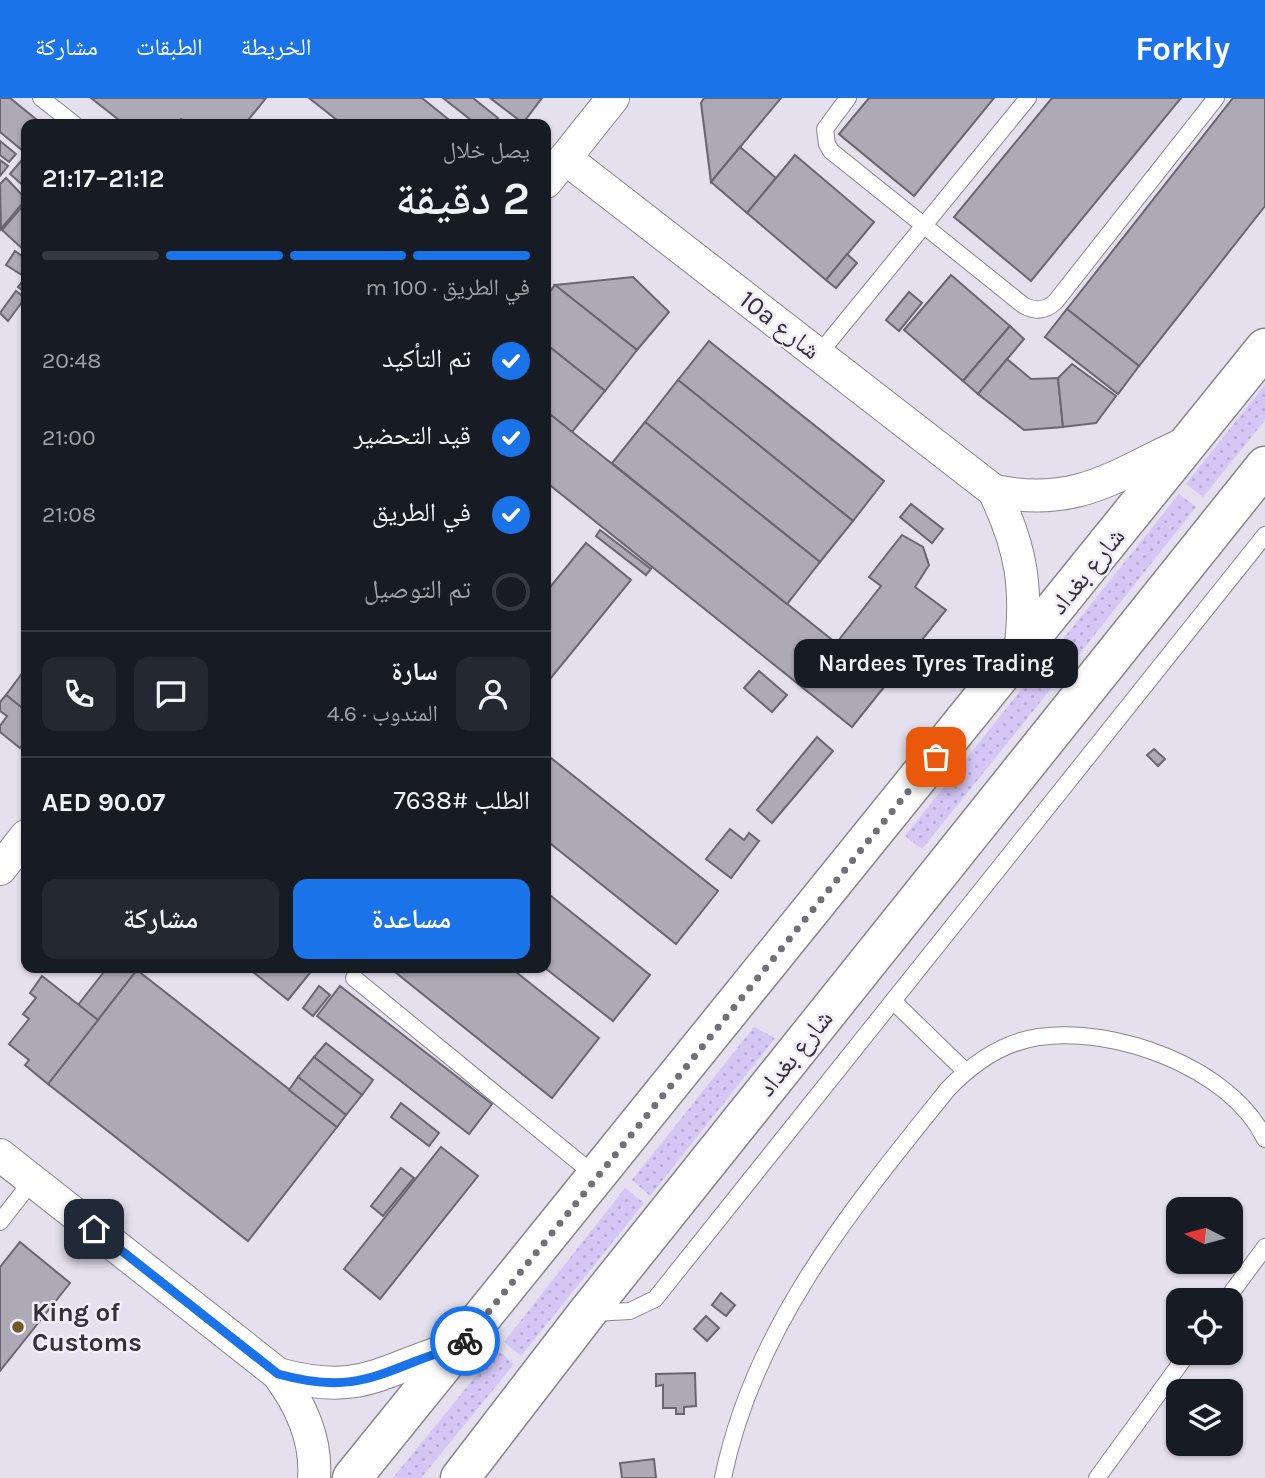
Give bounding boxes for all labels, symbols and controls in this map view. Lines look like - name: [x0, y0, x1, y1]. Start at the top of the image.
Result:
- text: Forkly: [1135, 30, 1230, 68]
- text: مشاركة: [35, 33, 98, 61]
- text: الطبقات: [136, 33, 203, 61]
- text: الخريطة: [241, 33, 311, 61]
- text: يصل خلال: [443, 137, 530, 164]
- text: 21:12–21:17: [42, 163, 165, 194]
- text: 2 دقيقة: [395, 172, 530, 226]
- text: في الطريق · 100 m: [365, 274, 530, 301]
- street label: 10a شارع: [733, 284, 827, 366]
- icon: check: [492, 342, 530, 380]
- text: تم التأكيد: [382, 343, 471, 374]
- text: 20:48: [42, 347, 101, 374]
- icon: check: [492, 419, 530, 457]
- text: قيد التحضير: [354, 420, 471, 451]
- text: 21:00: [42, 424, 96, 451]
- icon: check: [492, 496, 530, 534]
- text: في الطريق: [372, 497, 471, 528]
- text: 21:08: [42, 501, 96, 528]
- street label: شارع بغداد: [1043, 521, 1131, 621]
- text: تم التوصيل: [364, 574, 471, 605]
- callout: Nardees Tyres Trading: [794, 638, 1078, 687]
- text: Nardees Tyres Trading: [818, 650, 1054, 677]
- text: سارة: [391, 656, 438, 687]
- button: phone: [42, 657, 116, 731]
- button: chat: [134, 657, 208, 731]
- button: person: [456, 657, 530, 731]
- text: المندوب · 4.6: [327, 700, 438, 727]
- pin: [906, 727, 966, 787]
- icon: bag: [917, 738, 955, 776]
- text: الطلب #7638: [393, 785, 530, 816]
- text: AED 90.07: [42, 787, 165, 818]
- button: مشاركة: [42, 879, 279, 959]
- button: مساعدة: [293, 879, 530, 959]
- street label: شارع بغداد: [751, 1003, 839, 1103]
- north arrow: [1166, 1197, 1242, 1274]
- map controls: [1166, 1197, 1243, 1456]
- pin: [64, 1199, 124, 1259]
- icon: home: [75, 1210, 113, 1248]
- button: locate: [1166, 1288, 1243, 1365]
- place label: King of Customs: [32, 1297, 142, 1358]
- courier: [430, 1306, 500, 1376]
- marker: King of Customs: [10, 1319, 26, 1335]
- icon: bike: [446, 1322, 484, 1360]
- button: layers: [1166, 1379, 1243, 1456]

